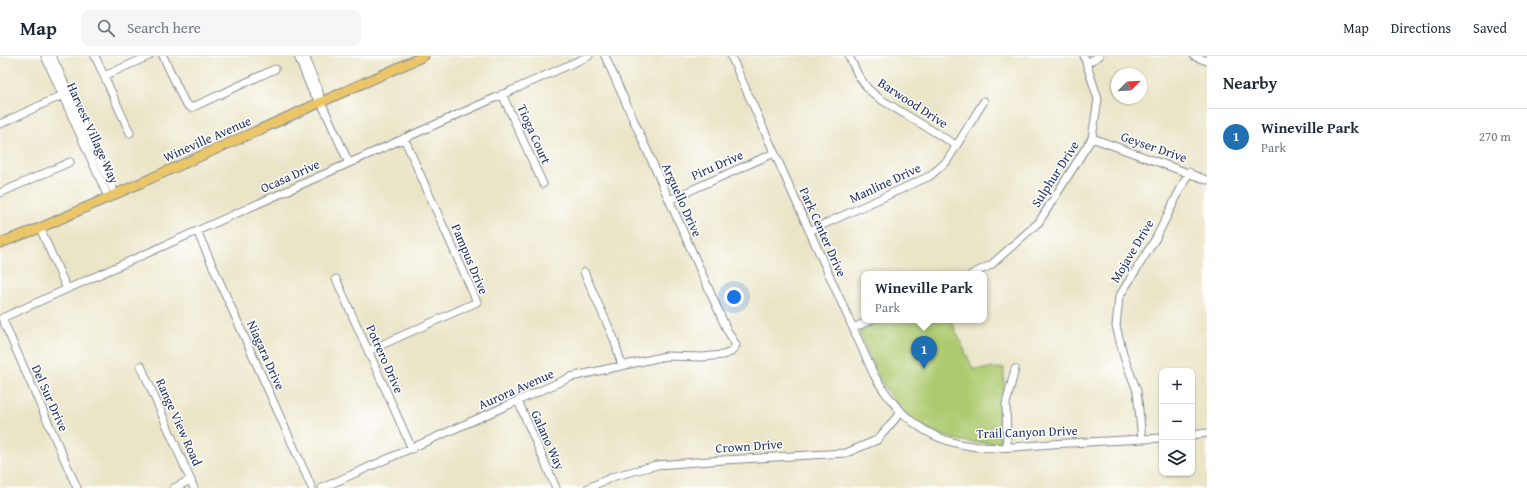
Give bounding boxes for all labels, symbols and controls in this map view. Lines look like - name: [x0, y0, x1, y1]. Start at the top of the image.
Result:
- search box: [81, 10, 361, 46]
- text: Map: [20, 14, 57, 42]
- icon: search: [95, 17, 117, 39]
- text: Search here: [127, 17, 201, 38]
- text: Map: [1343, 18, 1369, 38]
- text: Directions: [1391, 18, 1451, 38]
- text: Saved: [1473, 18, 1507, 38]
- north arrow: [1111, 68, 1147, 104]
- text: Nearby: [1223, 70, 1277, 95]
- street label: Barwood Drive: [874, 73, 952, 133]
- street label: Harvest Village Way: [62, 79, 124, 187]
- street label: Tioga Court: [512, 101, 556, 167]
- street label: Wineville Avenue: [160, 111, 254, 167]
- text: Wineville Park: [1261, 117, 1359, 138]
- street label: Geyser Drive: [1118, 127, 1190, 167]
- text: 1: [1233, 127, 1239, 146]
- text: 270 m: [1479, 127, 1511, 146]
- street label: Sulphur Drive: [1026, 137, 1084, 211]
- text: Park: [1261, 138, 1286, 157]
- street label: Piru Drive: [688, 145, 746, 185]
- street label: Ocasa Drive: [257, 154, 323, 198]
- street label: Manline Drive: [846, 158, 924, 208]
- street label: Arguello Drive: [657, 160, 707, 240]
- street label: Park Center Drive: [795, 184, 851, 280]
- street label: Mojave Drive: [1106, 216, 1158, 286]
- street label: Pampus Drive: [447, 221, 493, 297]
- popup: [861, 271, 987, 323]
- text: Wineville Park: [875, 277, 973, 298]
- your location: [724, 287, 744, 307]
- text: Park: [875, 298, 900, 317]
- street label: Niagara Drive: [242, 317, 290, 393]
- street label: Potrero Drive: [361, 322, 409, 396]
- pin: 1: [911, 336, 937, 369]
- street label: Del Sur Drive: [27, 362, 73, 434]
- street label: Aurora Avenue: [475, 364, 557, 414]
- map controls: [1159, 368, 1195, 476]
- button: +: [1159, 368, 1195, 404]
- street label: Range View Road: [151, 375, 207, 469]
- button: −: [1159, 404, 1195, 440]
- street label: Galano Way: [526, 407, 570, 473]
- street label: Trail Canyon Drive: [976, 421, 1078, 443]
- street label: Crown Drive: [715, 434, 783, 458]
- button: layers: [1159, 440, 1195, 476]

